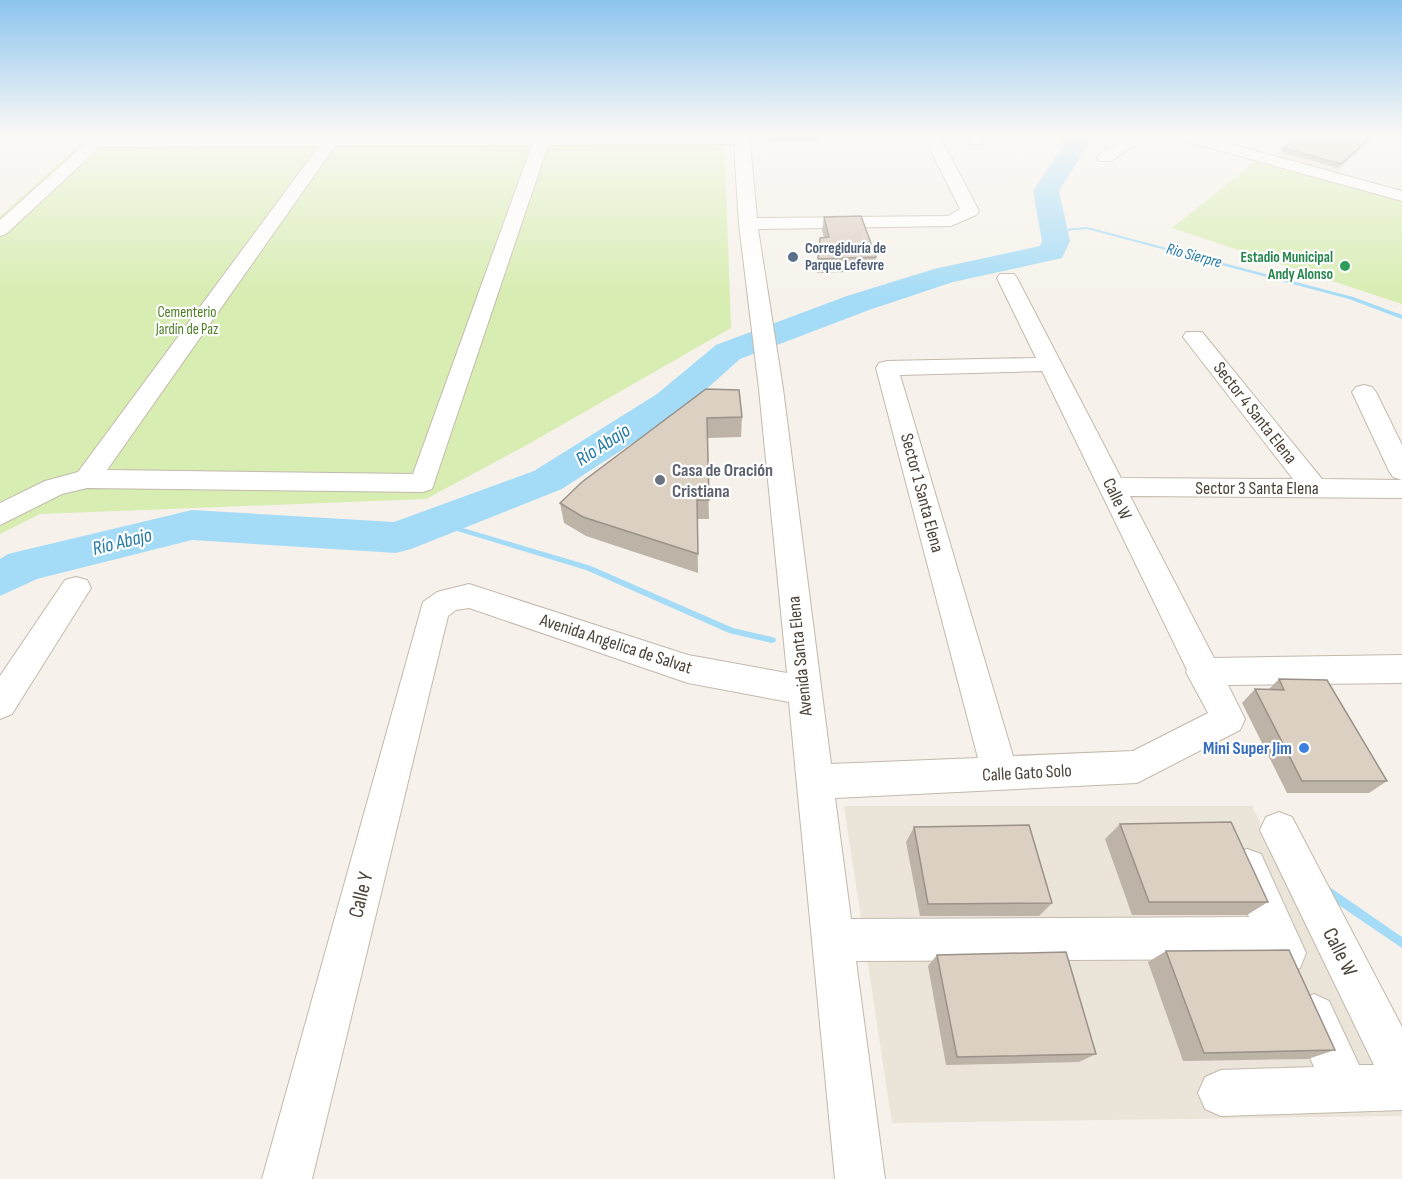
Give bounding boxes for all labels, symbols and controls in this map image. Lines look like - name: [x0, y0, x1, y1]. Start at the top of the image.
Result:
- place label: Corregiduría de Parque Lefevre: [805, 239, 886, 275]
- water label: Rio Sierpre: [1164, 240, 1224, 272]
- place label: Estadio Municipal Andy Alonso: [1240, 248, 1333, 284]
- marker: Corregiduría de Parque Lefevre: [786, 250, 800, 264]
- marker: Estadio Municipal Andy Alonso: [1338, 259, 1352, 273]
- park label: Cementerio Jardín de Paz: [155, 303, 219, 339]
- street label: Sector 4 Santa Elena: [1209, 358, 1301, 468]
- water label: Río Abajo: [571, 418, 635, 472]
- street label: Sector 1 Santa Elena: [896, 431, 948, 555]
- place label: Casa de Oración Cristiana: [672, 460, 773, 502]
- marker: Casa de Oración Cristiana: [653, 473, 667, 487]
- street label: Calle W: [1098, 475, 1136, 524]
- street label: Sector 3 Santa Elena: [1195, 478, 1319, 499]
- water label: Río Abajo: [90, 523, 154, 561]
- street label: Avenida Santa Elena: [783, 595, 817, 718]
- street label: Avenida Angelica de Salvat: [536, 609, 695, 679]
- place label: Mini Super Jim: [1203, 738, 1292, 759]
- marker: Mini Super Jim: [1297, 741, 1311, 755]
- street label: Calle Gato Solo: [982, 760, 1072, 786]
- street label: Calle Y: [343, 869, 379, 920]
- street label: Calle W: [1317, 924, 1363, 981]

